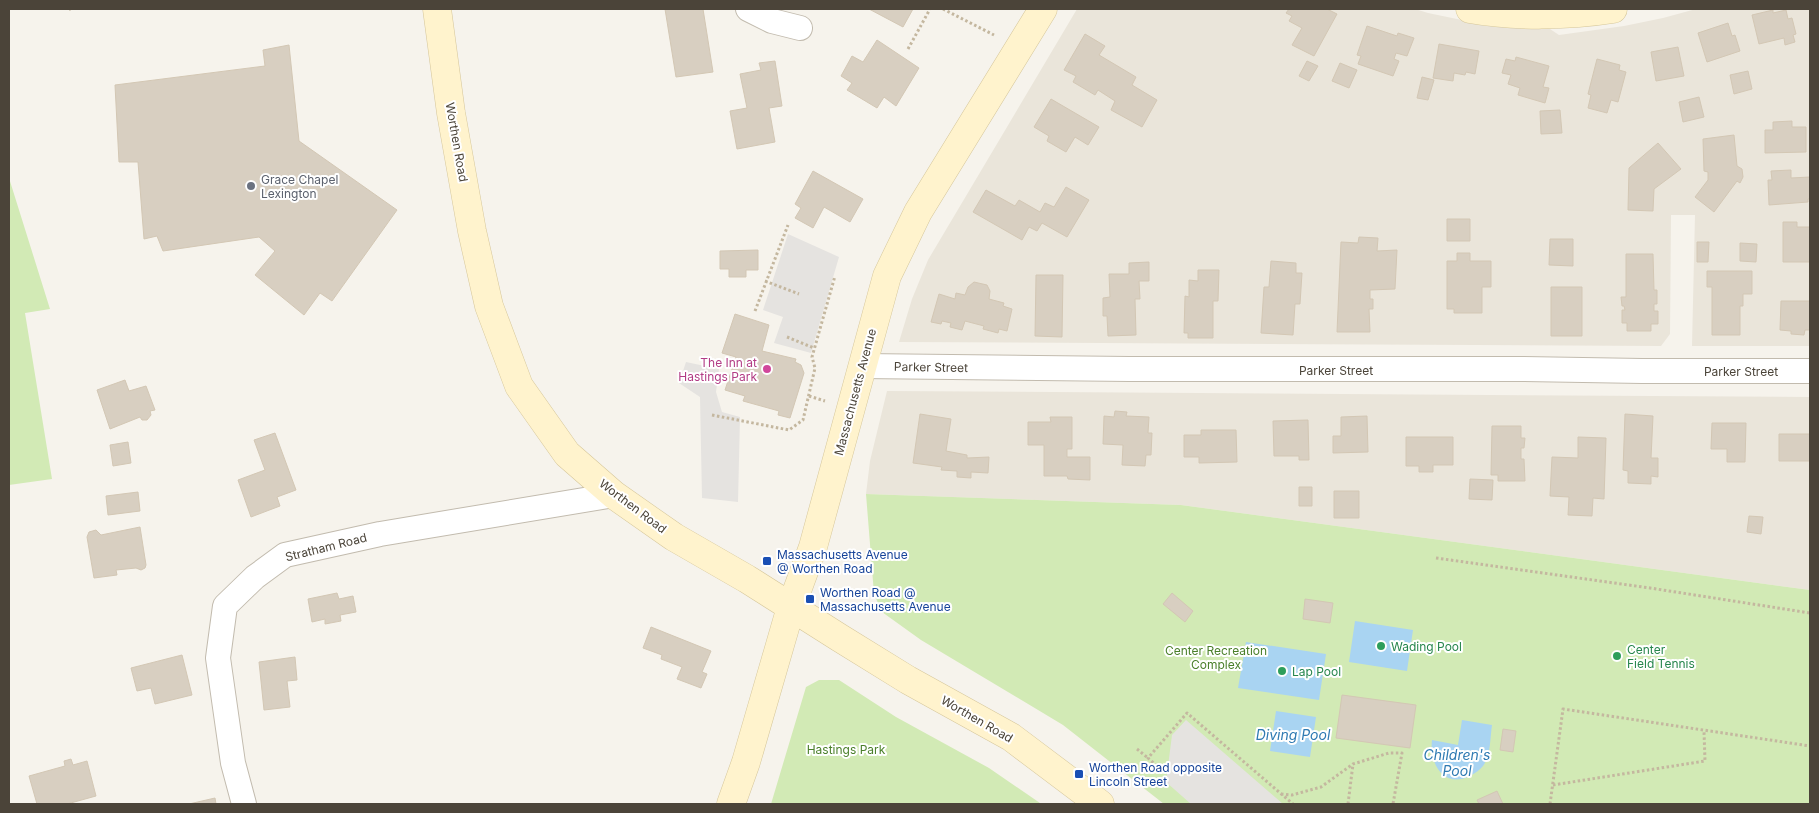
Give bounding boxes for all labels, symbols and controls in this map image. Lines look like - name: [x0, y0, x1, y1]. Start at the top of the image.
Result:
- street label: Worthen Road: [443, 101, 471, 183]
- place label: Grace Chapel Lexington: [261, 172, 338, 201]
- marker: Grace Chapel Lexington: [245, 180, 257, 192]
- street label: Massachusetts Avenue: [831, 327, 879, 457]
- place label: The Inn at Hastings Park: [678, 355, 757, 384]
- street label: Parker Street: [894, 359, 968, 375]
- marker: The Inn at Hastings Park: [761, 363, 773, 375]
- street label: Parker Street: [1299, 363, 1373, 378]
- street label: Parker Street: [1704, 364, 1778, 379]
- street label: Worthen Road: [596, 476, 670, 536]
- street label: Stratham Road: [284, 530, 368, 564]
- place label: Massachusetts Avenue @ Worthen Road: [777, 547, 908, 576]
- marker: Massachusetts Avenue @ Worthen Road: [761, 555, 773, 567]
- place label: Worthen Road @ Massachusetts Avenue: [820, 585, 951, 614]
- marker: Worthen Road @ Massachusetts Avenue: [804, 593, 816, 605]
- place label: Wading Pool: [1391, 639, 1462, 654]
- marker: Wading Pool: [1375, 640, 1387, 652]
- place label: Center Field Tennis: [1627, 642, 1695, 671]
- park label: Center Recreation Complex: [1165, 643, 1267, 672]
- marker: Center Field Tennis: [1611, 650, 1623, 662]
- place label: Lap Pool: [1292, 664, 1341, 679]
- marker: Lap Pool: [1276, 665, 1288, 677]
- street label: Worthen Road: [938, 692, 1016, 746]
- water label: Diving Pool: [1256, 726, 1331, 743]
- park label: Hastings Park: [807, 742, 886, 757]
- water label: Children's Pool: [1424, 746, 1490, 779]
- place label: Worthen Road opposite Lincoln Street: [1089, 760, 1222, 789]
- marker: Worthen Road opposite Lincoln Street: [1073, 768, 1085, 780]

